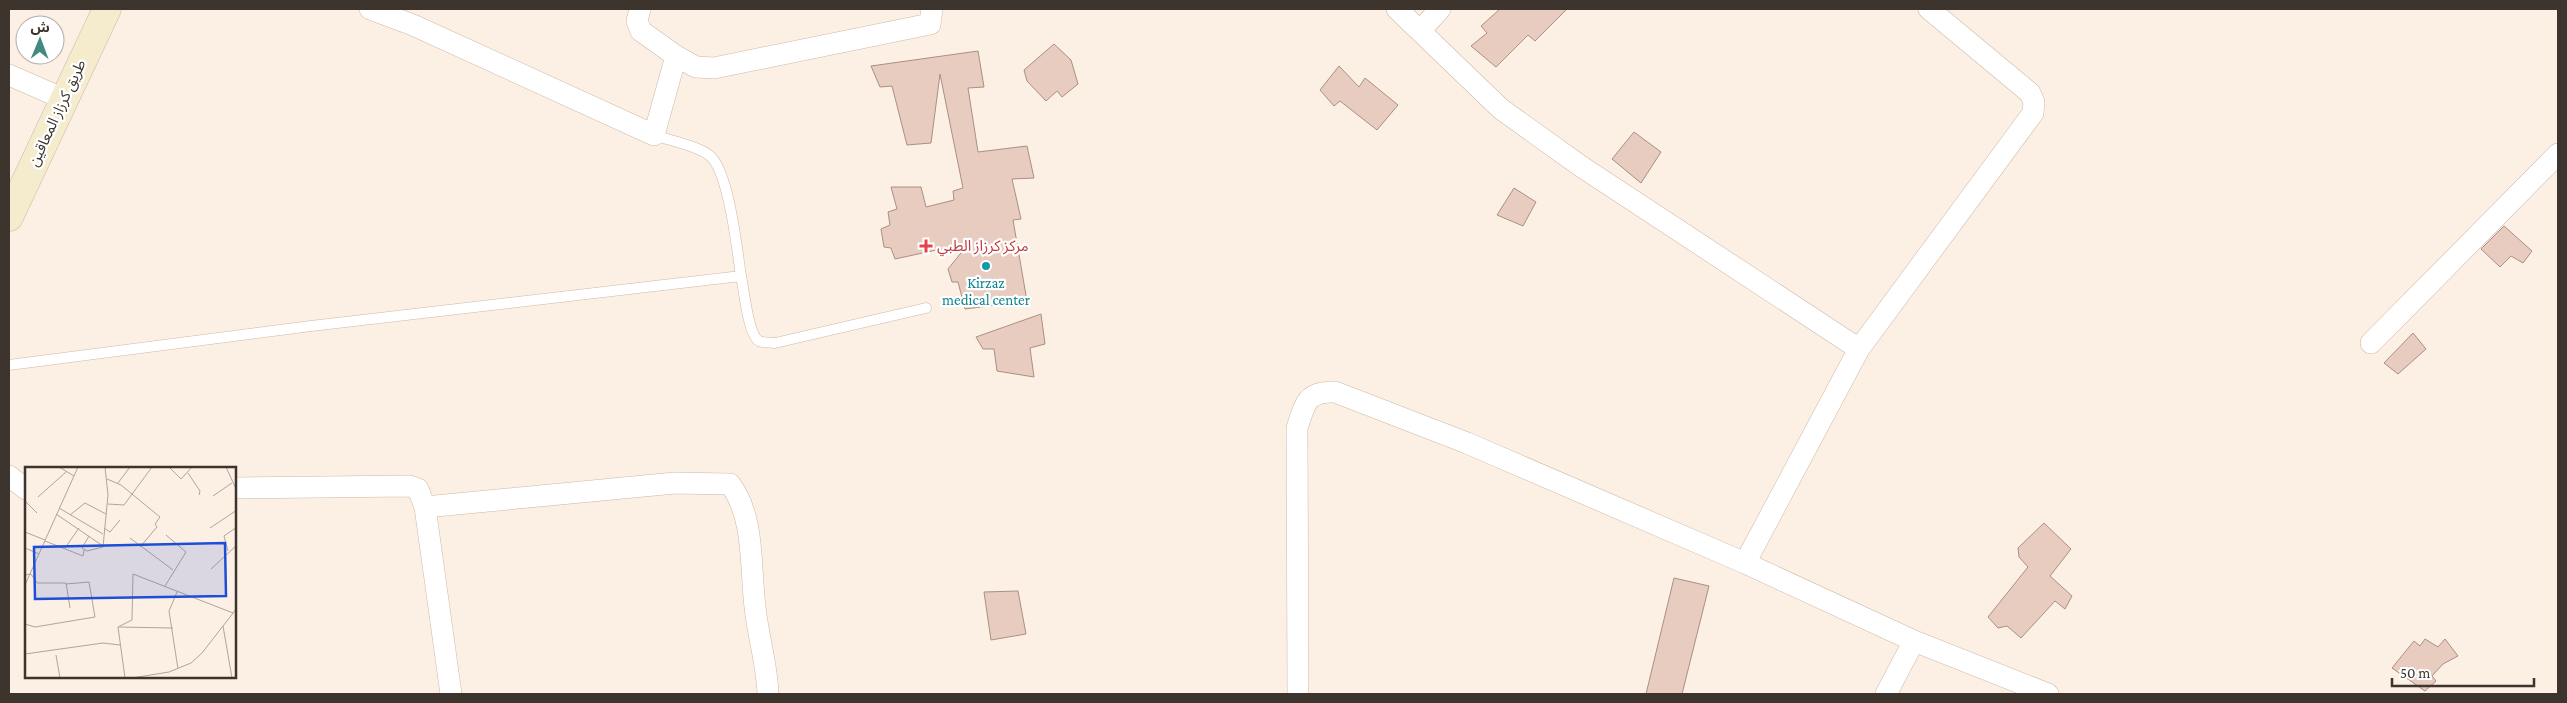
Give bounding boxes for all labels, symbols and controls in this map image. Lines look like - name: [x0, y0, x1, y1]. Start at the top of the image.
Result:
- north arrow: [15, 15, 65, 65]
- text: ش: [30, 19, 50, 35]
- street label: طريق كرزاز المعاقين: [25, 57, 91, 170]
- place label: مركز كرزاز الطبي: [937, 238, 1029, 257]
- marker: مركز كرزاز الطبي: [919, 239, 933, 253]
- marker: Kirzaz medical center: [980, 260, 992, 272]
- place label: Kirzaz medical center: [942, 275, 1031, 308]
- inset map: [25, 467, 236, 678]
- scale bar: [2392, 656, 2534, 688]
- text: 50 m: [2400, 665, 2430, 681]

